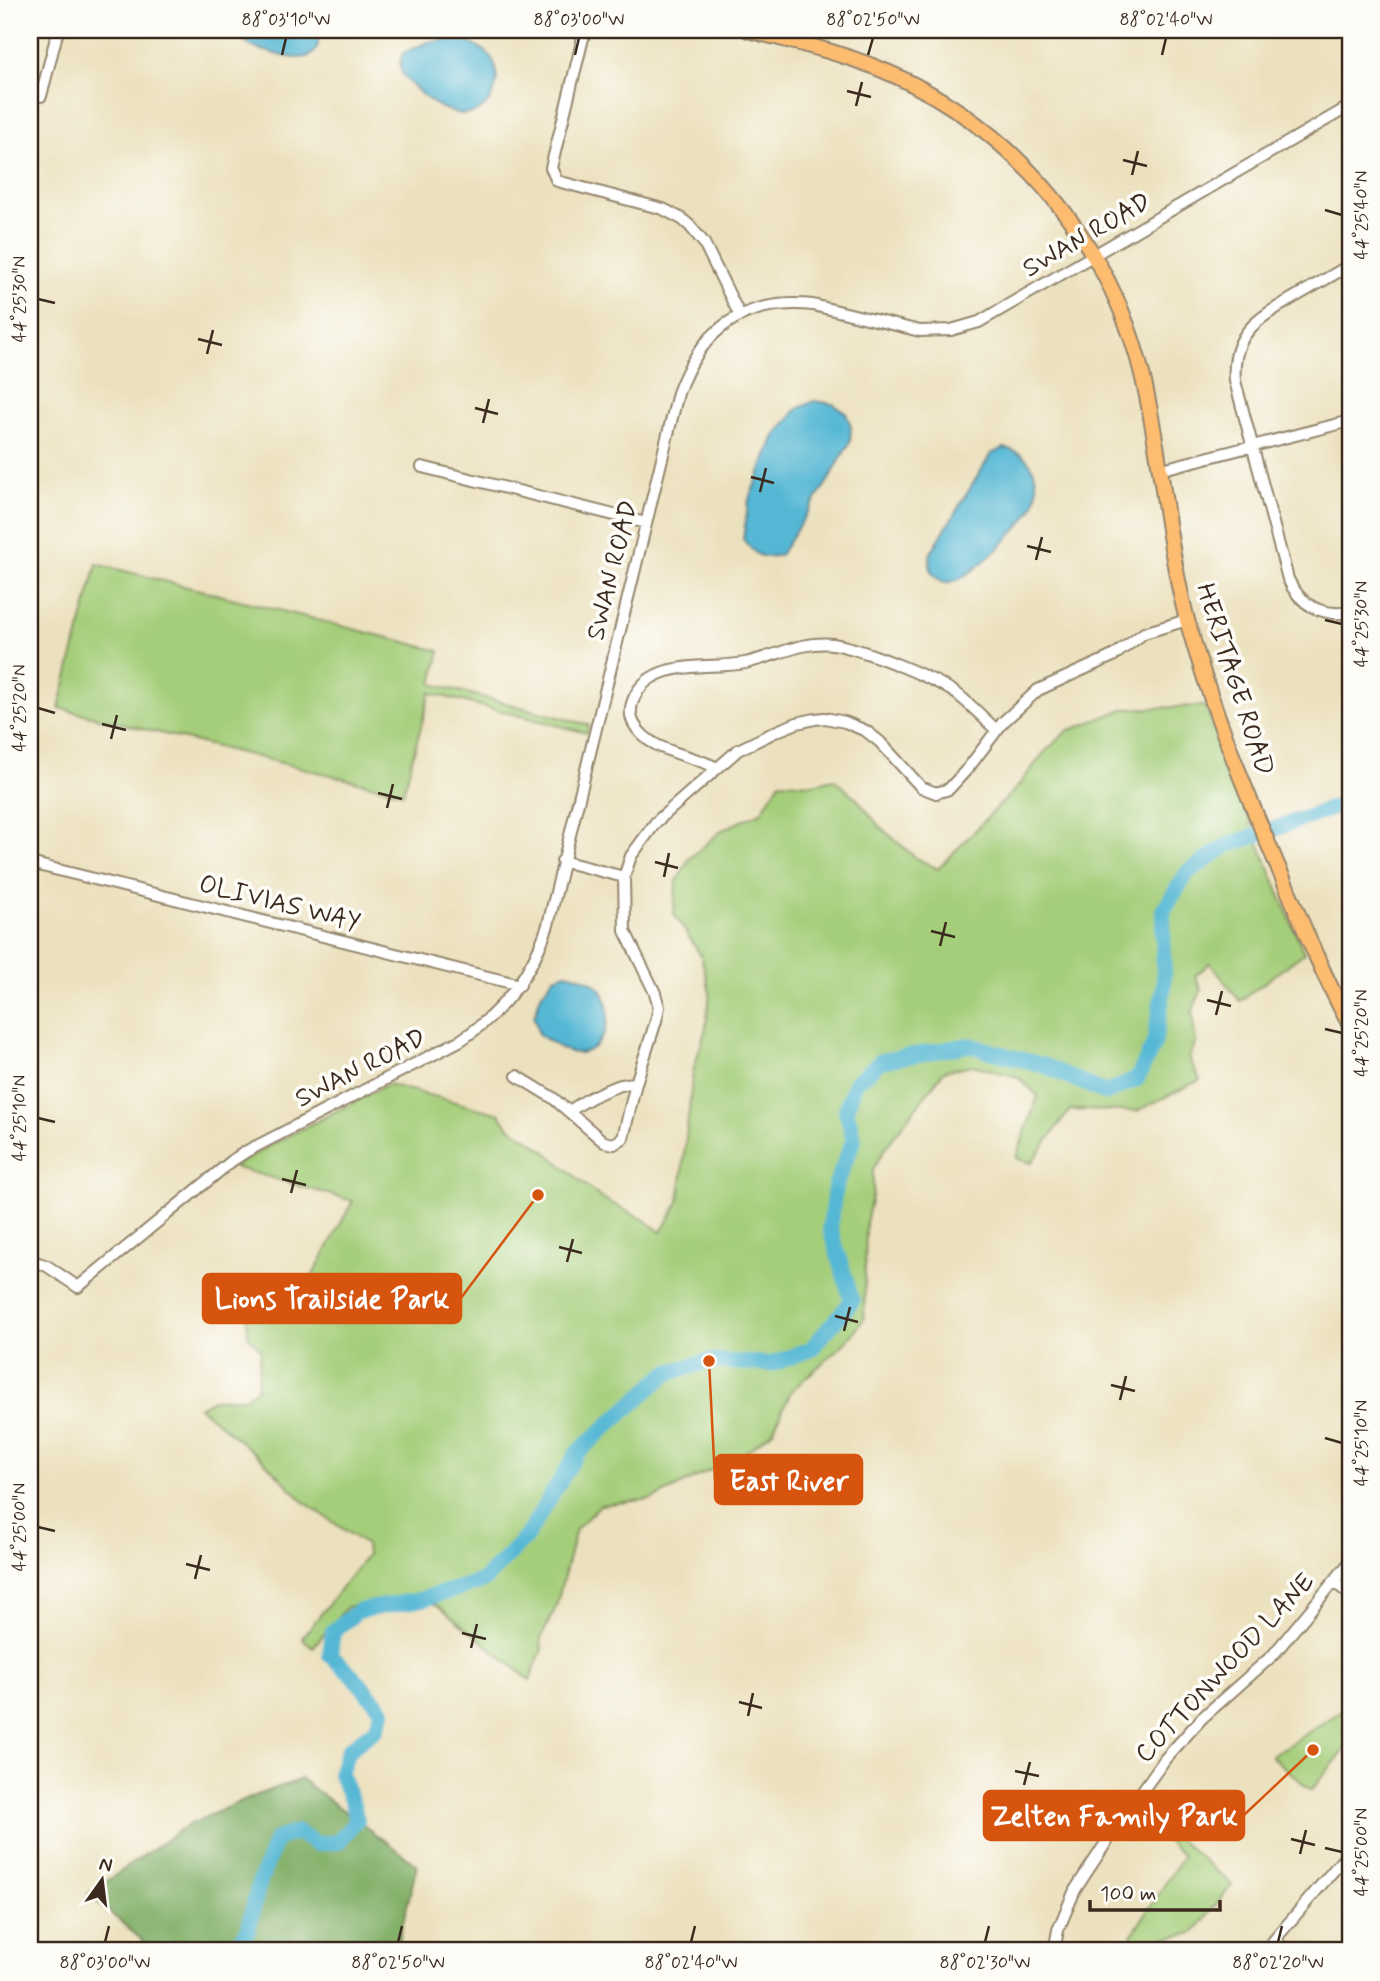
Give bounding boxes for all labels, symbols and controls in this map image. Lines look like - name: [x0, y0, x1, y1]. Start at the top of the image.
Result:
- text: 88°03'10"W: [242, 8, 330, 32]
- text: 88°03'00"W: [534, 8, 624, 32]
- text: 88°02'50"W: [826, 8, 920, 32]
- text: 88°02'40"W: [1119, 8, 1213, 32]
- text: 44°25'40"N: [1350, 170, 1374, 260]
- street label: SWAN ROAD: [1017, 185, 1157, 286]
- text: 44°25'30"N: [8, 256, 32, 342]
- street label: SWAN ROAD: [579, 497, 647, 644]
- street label: HERITAGE ROAD: [1187, 579, 1281, 780]
- text: 44°25'30"N: [1350, 581, 1374, 667]
- text: 44°25'20"N: [8, 664, 32, 752]
- street label: OLIVIAS WAY: [195, 867, 364, 940]
- text: 44°25'20"N: [1350, 989, 1374, 1077]
- street label: SWAN ROAD: [290, 1021, 432, 1116]
- text: 44°25'10"N: [8, 1075, 32, 1161]
- callout: Lions Trailside Park: [203, 1274, 461, 1323]
- text: Lions Trailside Park: [215, 1282, 450, 1319]
- text: 44°25'10"N: [1350, 1400, 1374, 1486]
- callout: East River: [715, 1455, 862, 1504]
- text: East River: [730, 1464, 849, 1501]
- text: 44°25'00"N: [8, 1483, 32, 1571]
- street label: COTTONWOOD LANE: [1128, 1566, 1323, 1771]
- callout: Zelten Family Park: [984, 1791, 1244, 1840]
- text: Zelten Family Park: [990, 1799, 1238, 1836]
- text: 44°25'00"N: [1350, 1808, 1374, 1896]
- north arrow: [66, 1844, 136, 1914]
- text: N: [97, 1851, 115, 1879]
- scale bar: [1090, 1869, 1219, 1913]
- text: 100 m: [1100, 1880, 1156, 1908]
- text: 88°03'00"W: [60, 1951, 150, 1975]
- text: 88°02'50"W: [351, 1951, 445, 1975]
- text: 88°02'40"W: [644, 1951, 738, 1975]
- text: 88°02'30"W: [940, 1951, 1030, 1975]
- text: 88°02'20"W: [1232, 1951, 1324, 1975]

